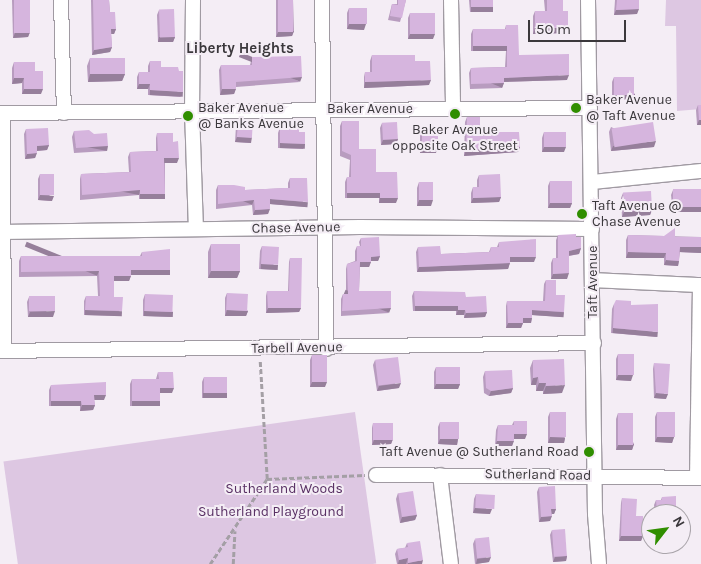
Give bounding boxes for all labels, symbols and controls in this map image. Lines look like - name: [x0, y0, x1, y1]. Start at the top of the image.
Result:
- scale bar: [531, 10, 628, 42]
- text: 50 m: [536, 20, 571, 38]
- district label: Liberty Heights: [186, 40, 294, 58]
- place label: Baker Avenue @ Taft Avenue: [586, 92, 675, 124]
- place label: Baker Avenue @ Banks Avenue: [198, 100, 304, 132]
- street label: Baker Avenue: [327, 101, 413, 117]
- marker: Baker Avenue @ Taft Avenue: [570, 102, 582, 114]
- marker: Baker Avenue opposite Oak Street: [449, 108, 461, 120]
- marker: Baker Avenue @ Banks Avenue: [182, 110, 194, 122]
- place label: Baker Avenue opposite Oak Street: [392, 122, 518, 154]
- place label: Taft Avenue @ Chase Avenue: [592, 198, 681, 230]
- marker: Taft Avenue @ Chase Avenue: [576, 208, 588, 220]
- street label: Chase Avenue: [252, 219, 340, 237]
- street label: Taft Avenue: [585, 246, 601, 318]
- street label: Tarbell Avenue: [251, 339, 343, 357]
- place label: Taft Avenue @ Sutherland Road: [379, 444, 579, 460]
- marker: Taft Avenue @ Sutherland Road: [583, 446, 595, 458]
- street label: Sutherland Road: [484, 466, 592, 484]
- park label: Sutherland Woods: [225, 481, 343, 497]
- park label: Sutherland Playground: [198, 504, 344, 520]
- north arrow: [641, 504, 691, 554]
- text: N: [669, 513, 688, 530]

